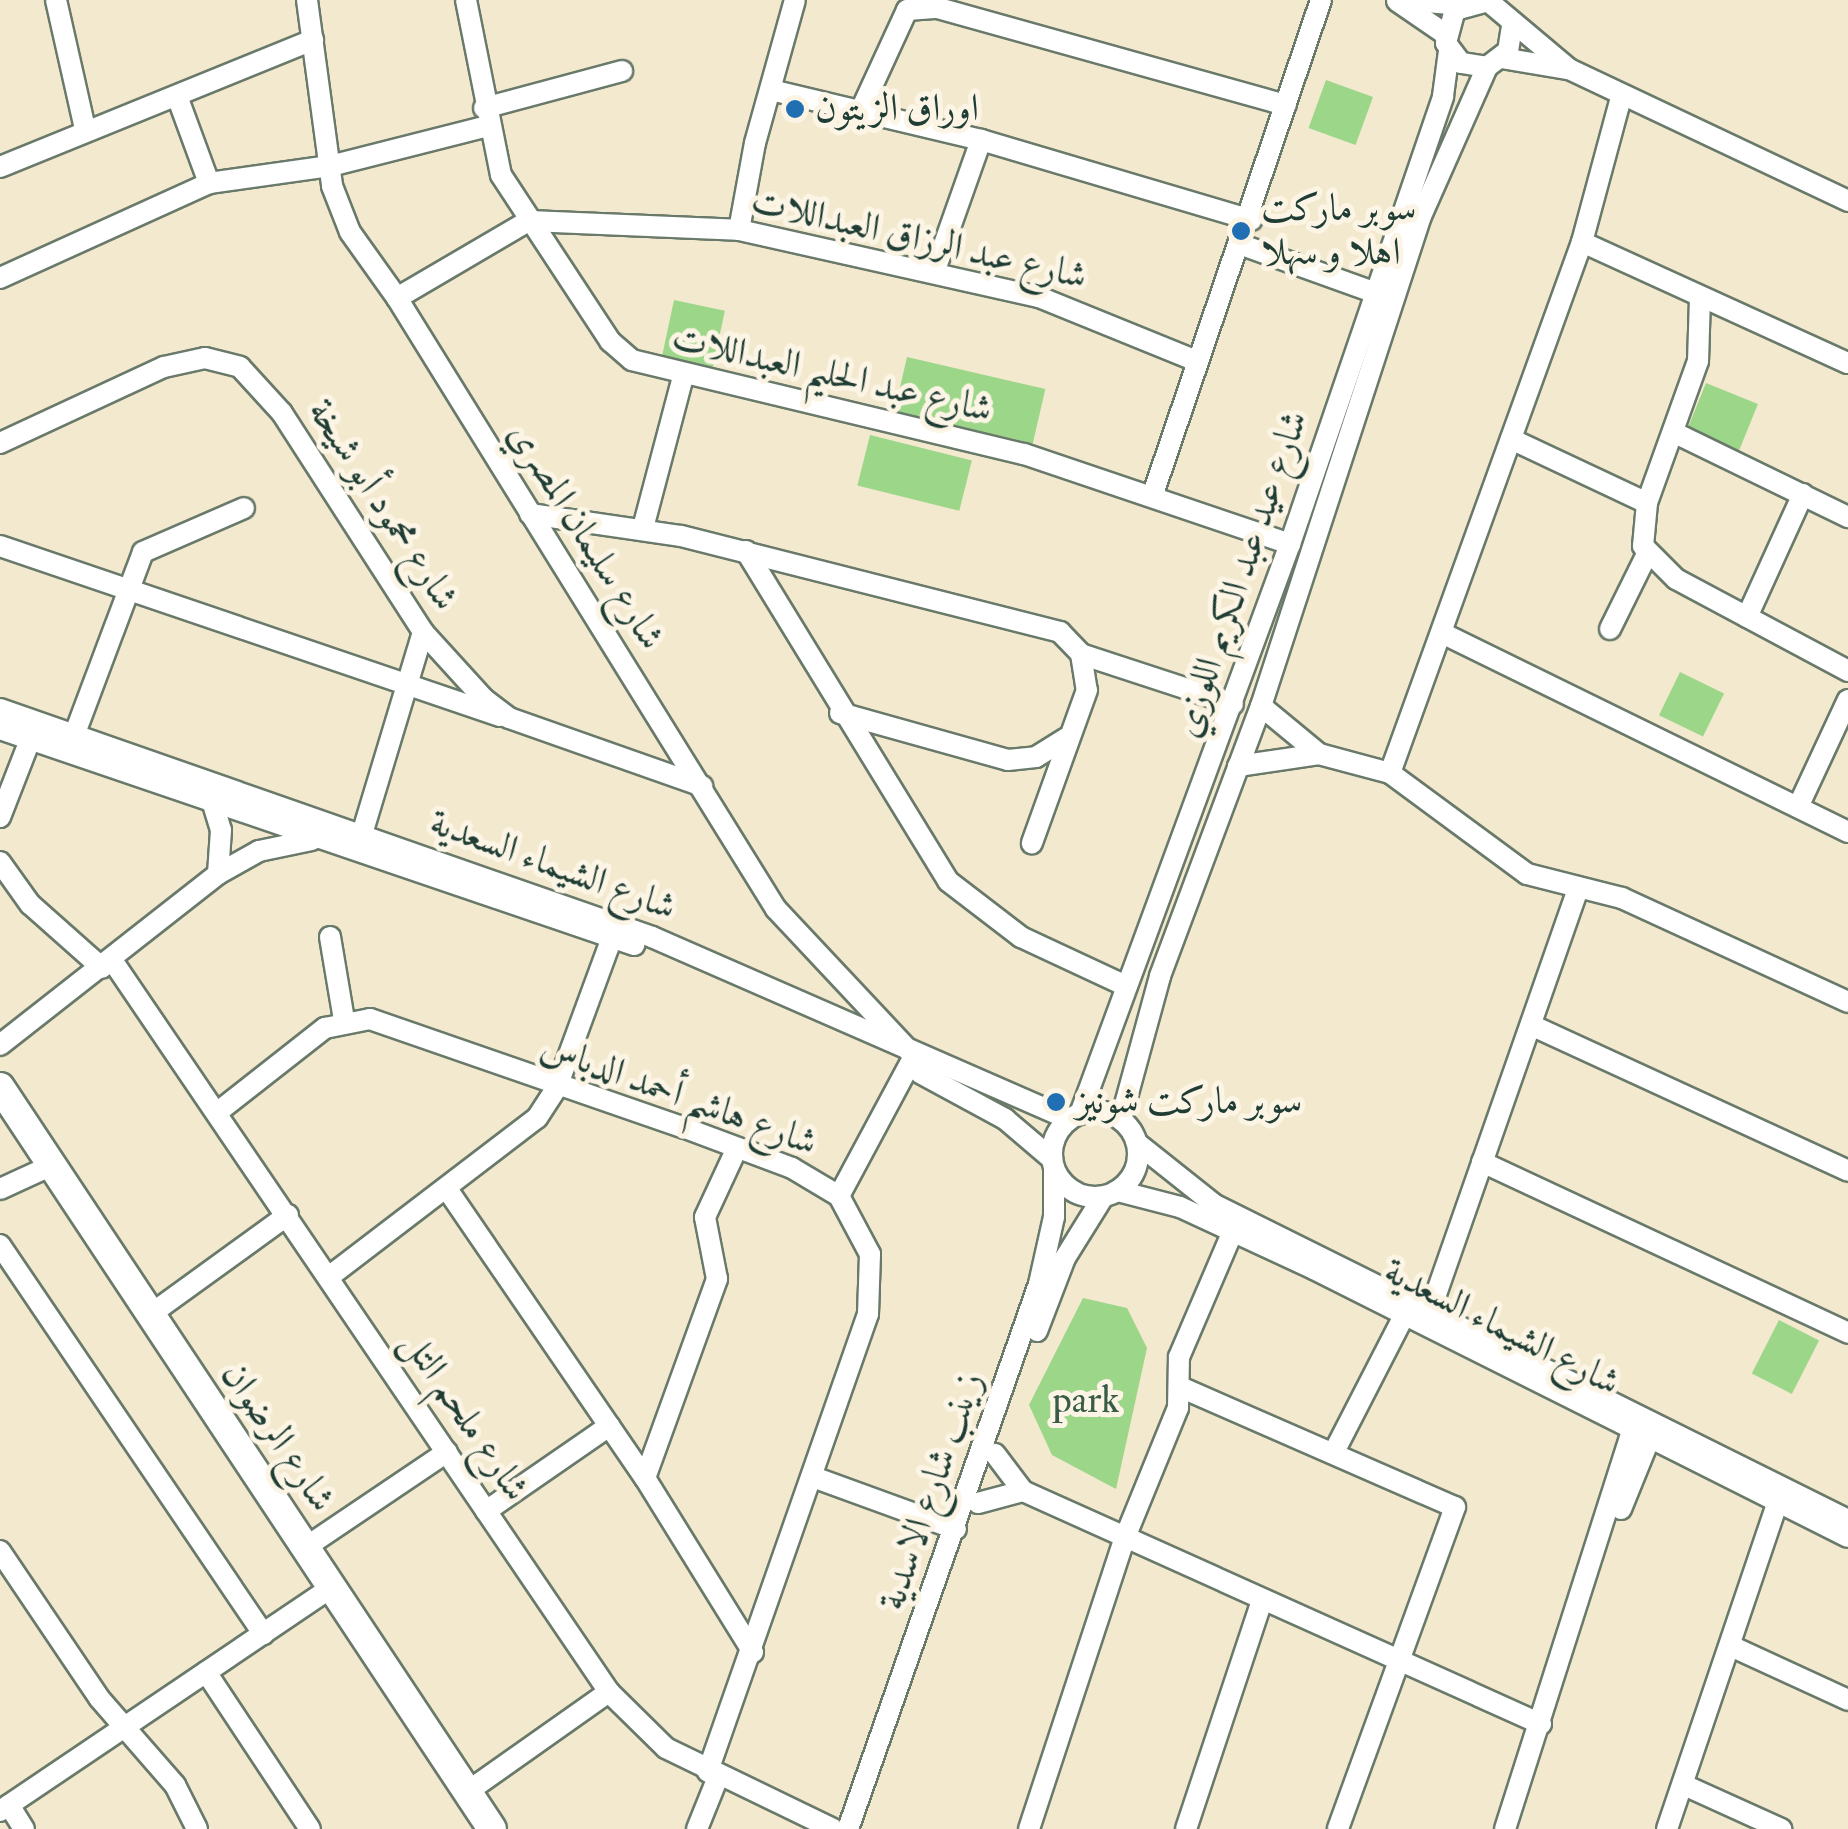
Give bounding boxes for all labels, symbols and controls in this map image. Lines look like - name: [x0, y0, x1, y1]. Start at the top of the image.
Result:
- place label: اوراق الزيتون: [815, 86, 979, 132]
- marker: اوراق الزيتون: [784, 98, 806, 120]
- street label: شارع عبد الرزاق العبداللات: [747, 178, 1091, 300]
- place label: سوبر ماركت اهلا و سهلا: [1261, 186, 1417, 276]
- marker: سوبر ماركت اهلا و سهلا: [1230, 220, 1252, 242]
- street label: شارع عبد الحليم العبداللات: [668, 315, 996, 433]
- street label: شارع محمود أبو شيخة: [298, 391, 468, 619]
- street label: شارع عيد عبد الكريم اللوزي: [1164, 405, 1318, 743]
- street label: شارع سليمان المصري: [498, 414, 674, 658]
- street label: شارع الشيماء السعدية: [424, 799, 682, 931]
- street label: شارع هاشم أحمد الدباس: [535, 1024, 823, 1166]
- place label: سوبر ماركت شونيز: [1076, 1079, 1302, 1125]
- marker: سوبر ماركت شونيز: [1045, 1091, 1067, 1113]
- street label: شارع الشيماء السعدية: [1377, 1248, 1627, 1406]
- street label: شارع ملحم التل: [391, 1322, 539, 1510]
- street label: شارع الرضوان: [211, 1353, 345, 1521]
- street label: زينب شارع الاسدية: [869, 1366, 993, 1616]
- park label: park: [1052, 1378, 1120, 1424]

